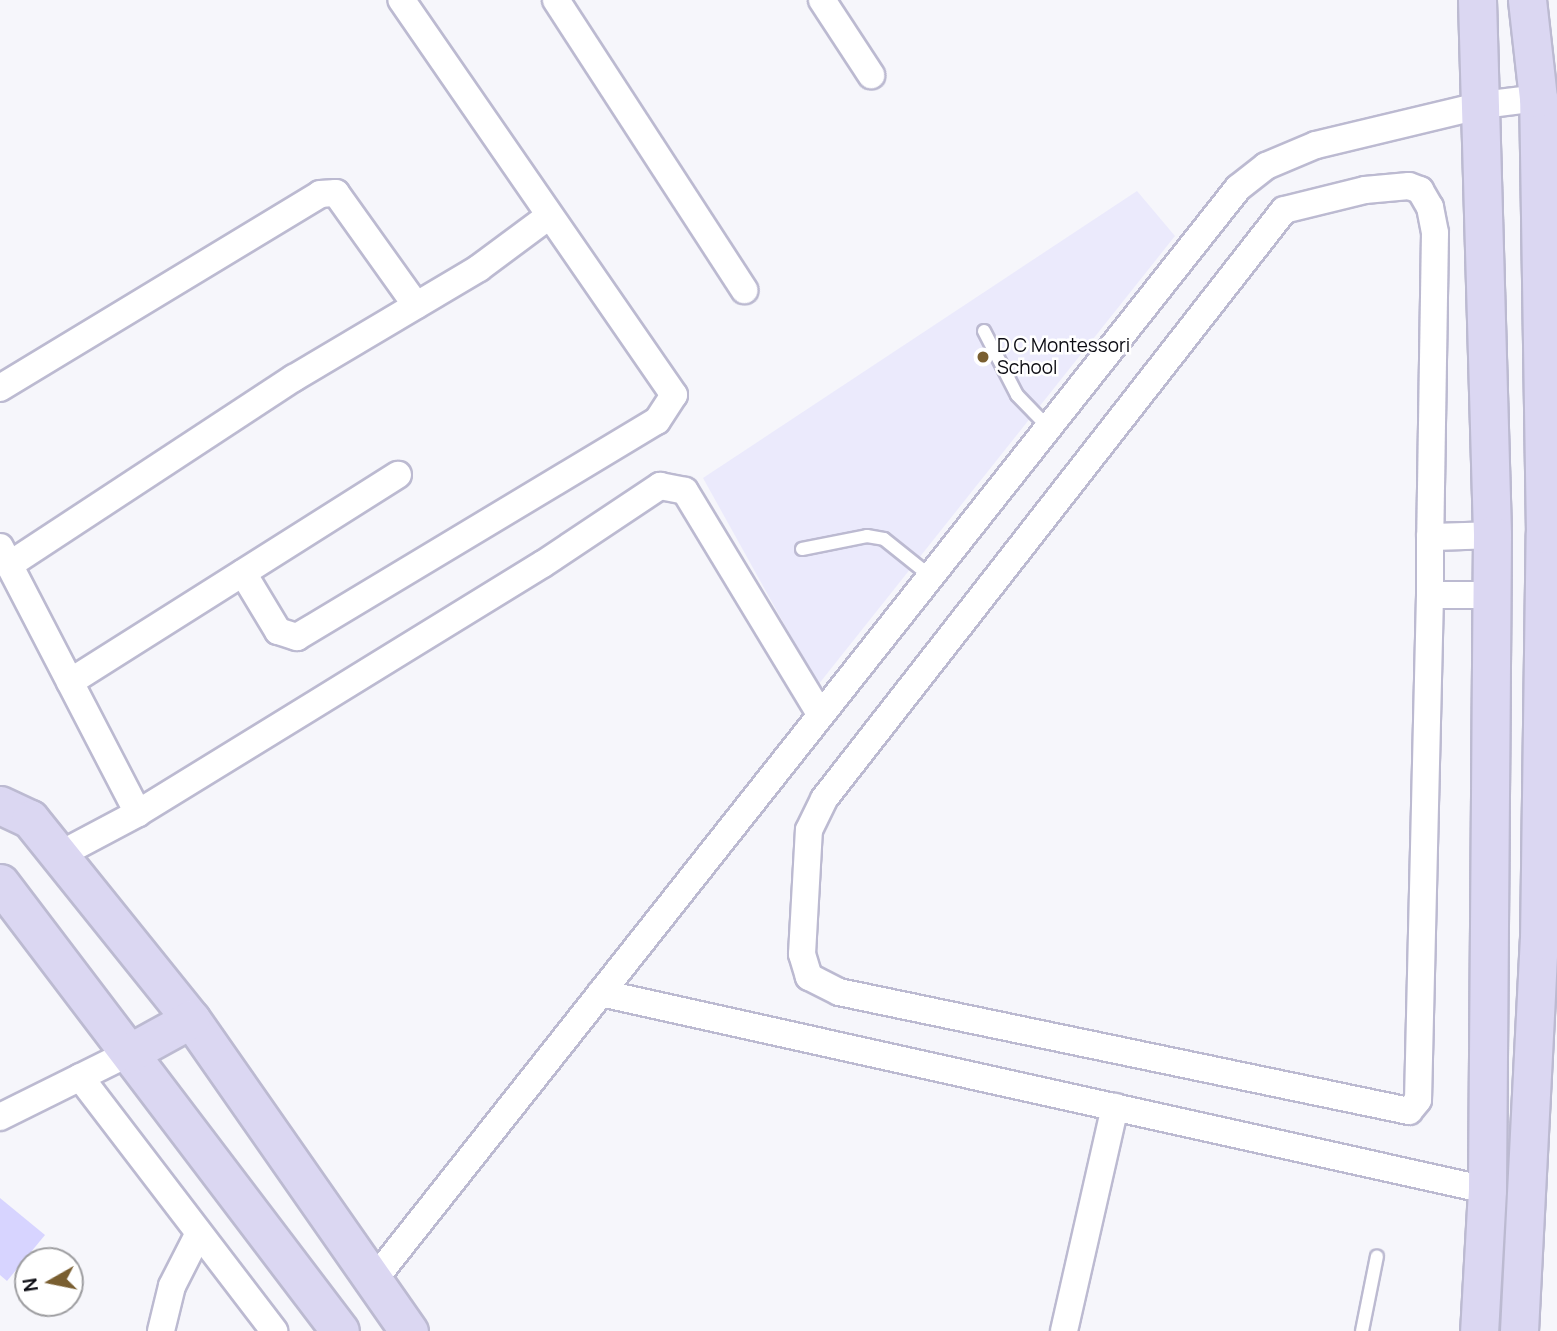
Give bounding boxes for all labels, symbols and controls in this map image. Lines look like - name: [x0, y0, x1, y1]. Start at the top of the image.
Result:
- place label: D C Montessori School: [997, 335, 1130, 379]
- marker: D C Montessori School: [975, 349, 991, 365]
- north arrow: [14, 1247, 84, 1317]
- text: N: [16, 1276, 44, 1294]

